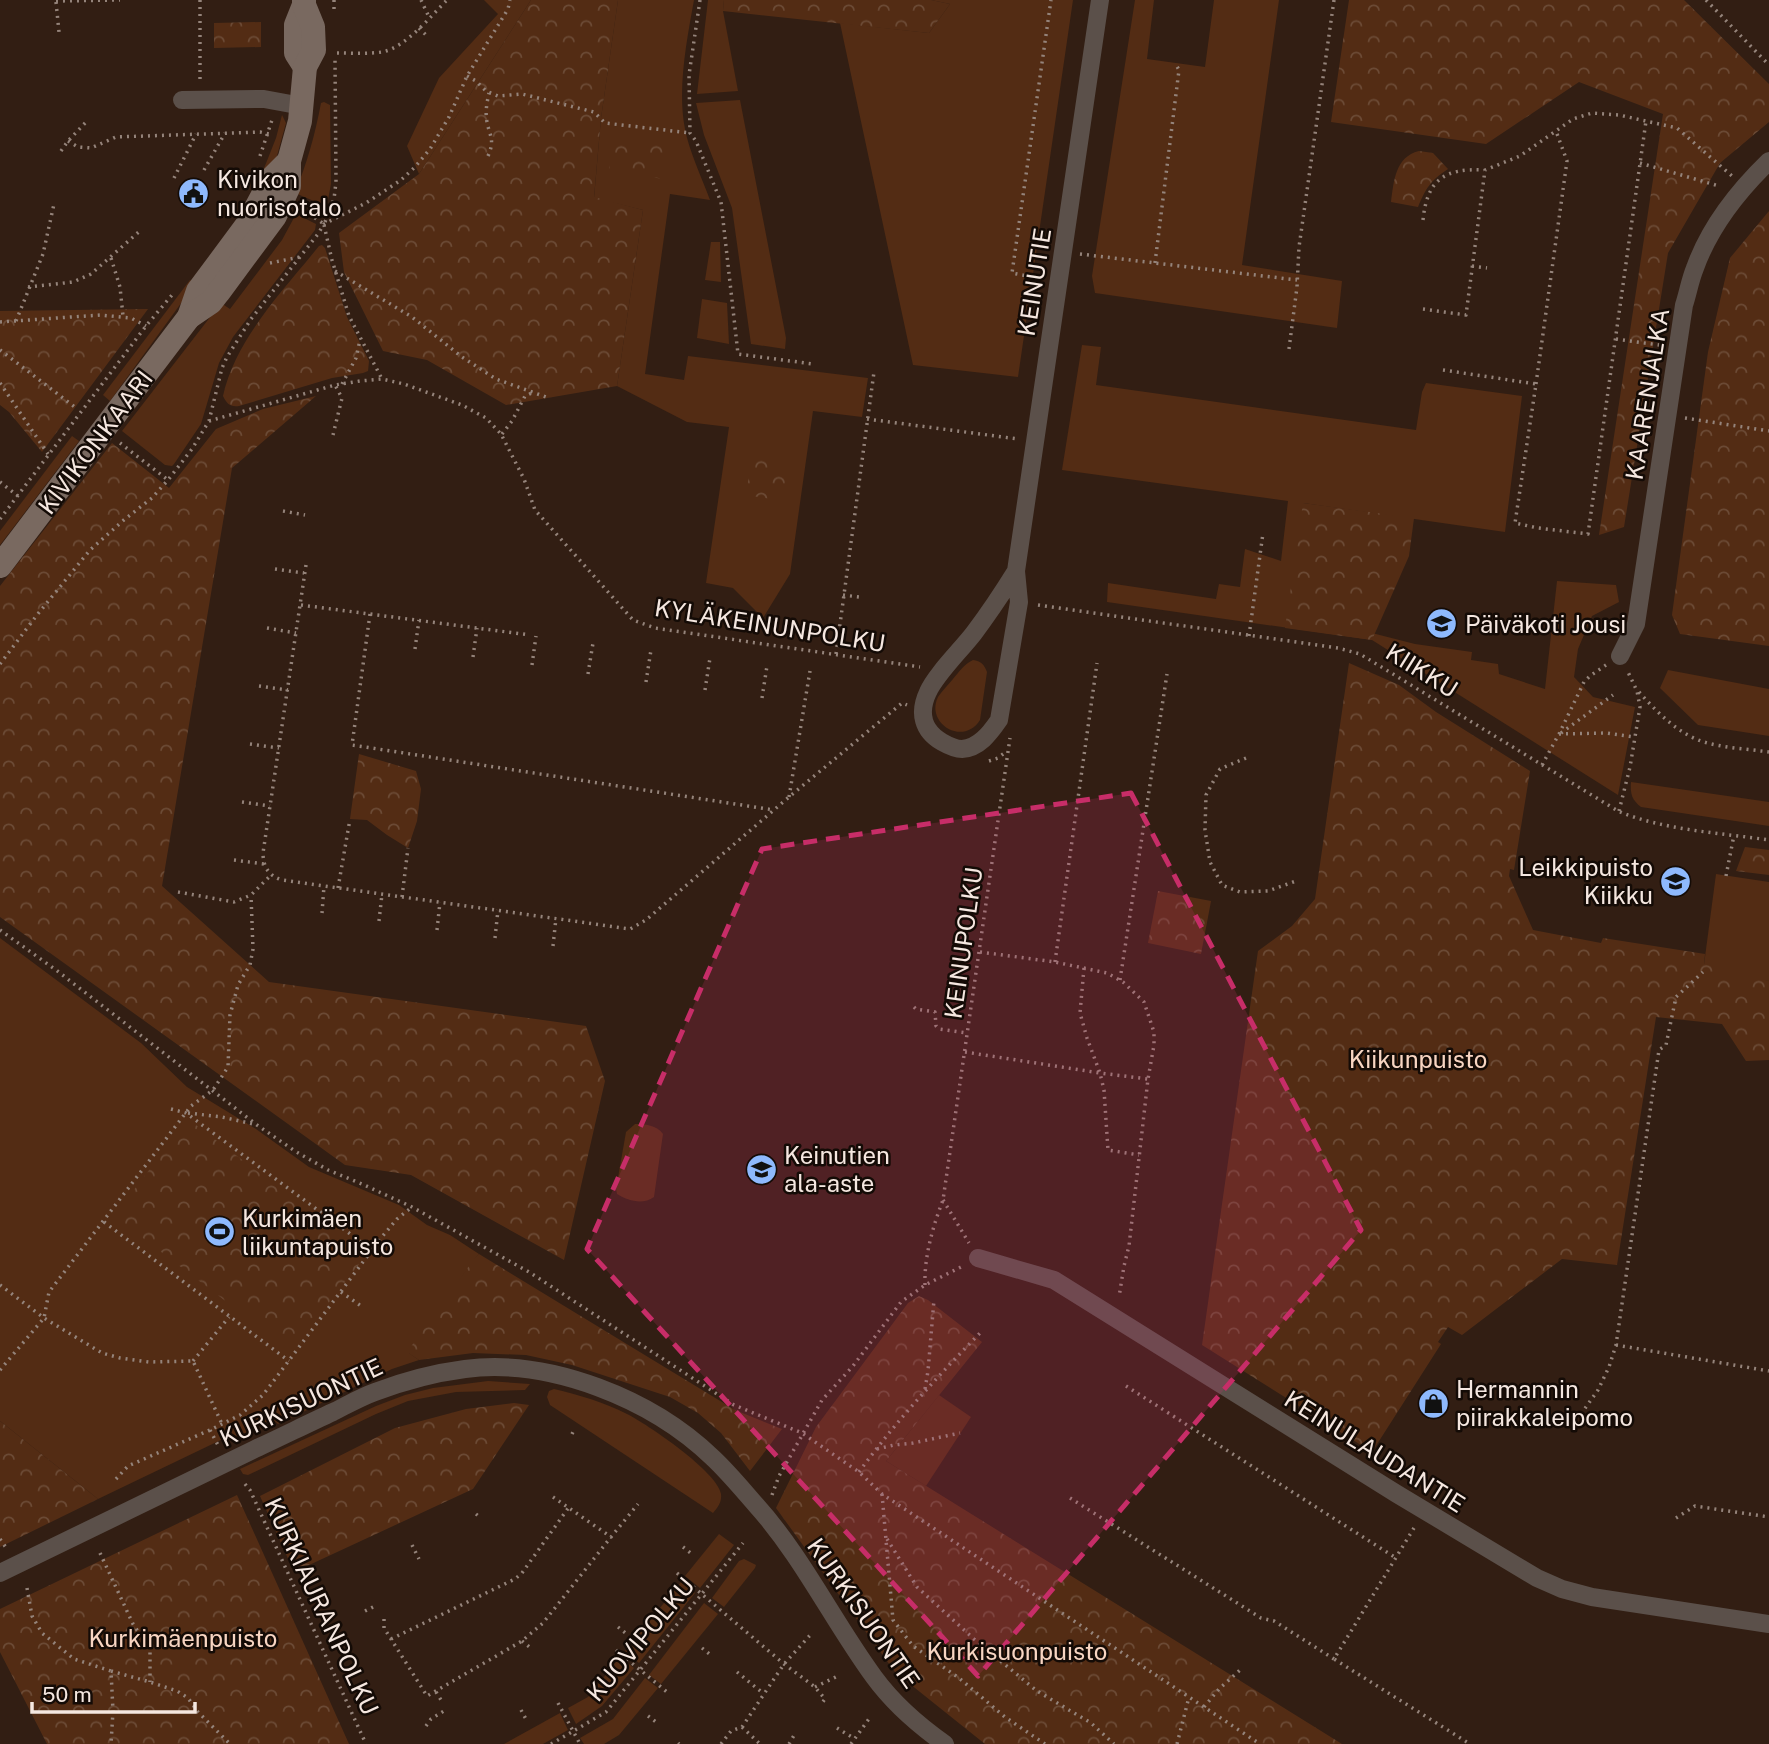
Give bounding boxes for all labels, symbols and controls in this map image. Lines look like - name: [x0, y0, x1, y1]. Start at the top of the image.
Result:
- place label: Kivikon nuorisotalo: [217, 165, 342, 221]
- public building icon: Kivikon nuorisotalo: [177, 176, 211, 210]
- street label: KEINUTIE: [1012, 226, 1056, 338]
- street label: KAARENJALKA: [1620, 306, 1674, 482]
- street label: KIVIKONKAARI: [32, 365, 158, 519]
- street label: KYLÄKEINUNPOLKU: [653, 593, 887, 657]
- school or university icon: Päiväkoti Jousi: [1425, 607, 1459, 641]
- place label: Päiväkoti Jousi: [1465, 610, 1626, 638]
- street label: KIIKKU: [1381, 637, 1463, 703]
- place label: Leikkipuisto Kiikku: [1518, 853, 1653, 909]
- school or university icon: Leikkipuisto Kiikku: [1659, 864, 1693, 898]
- street label: KEINUPOLKU: [939, 866, 987, 1020]
- park label: Kiikunpuisto: [1349, 1045, 1487, 1073]
- place label: Keinutien ala-aste: [784, 1141, 890, 1197]
- school or university icon: Keinutien ala-aste: [744, 1152, 778, 1186]
- place label: Kurkimäen liikuntapuisto: [242, 1204, 393, 1260]
- sports icon: Kurkimäen liikuntapuisto: [202, 1215, 236, 1249]
- street label: KURKISUONTIE: [215, 1352, 387, 1452]
- place label: Hermannin piirakkaleipomo: [1456, 1375, 1633, 1431]
- street label: KEINULAUDANTIE: [1280, 1384, 1470, 1518]
- shop icon: Hermannin piirakkaleipomo: [1416, 1386, 1450, 1420]
- street label: KURKIAURANPOLKU: [259, 1493, 385, 1719]
- street label: KURKISUONTIE: [802, 1533, 926, 1693]
- street label: KUOVIPOLKU: [580, 1572, 700, 1706]
- park label: Kurkimäenpuisto: [89, 1624, 277, 1652]
- park label: Kurkisuonpuisto: [927, 1637, 1107, 1665]
- scale bar: [32, 1670, 194, 1714]
- text: 50 m: [42, 1682, 92, 1707]

